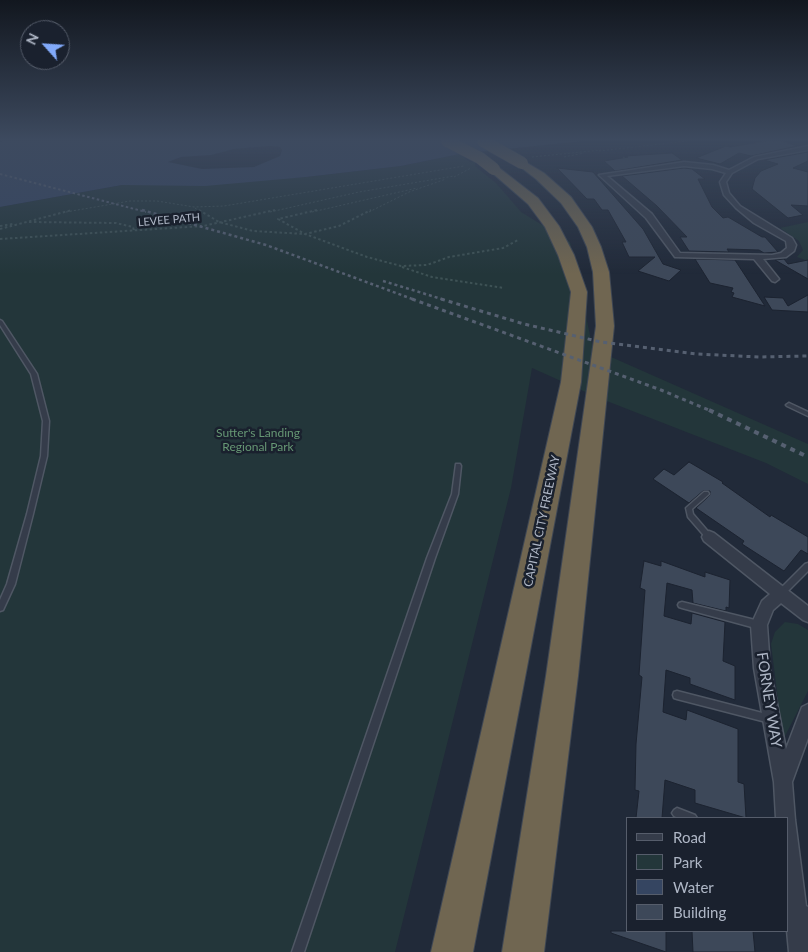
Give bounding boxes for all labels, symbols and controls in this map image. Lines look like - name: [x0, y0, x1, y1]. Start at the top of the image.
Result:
- north arrow: [20, 20, 70, 70]
- text: N: [22, 30, 42, 47]
- street label: LEVEE PATH: [137, 211, 201, 229]
- park label: Sutter's Landing Regional Park: [216, 426, 300, 454]
- street label: CAPITAL CITY FREEWAY: [521, 454, 563, 588]
- street label: FORNEY WAY: [753, 651, 785, 749]
- legend: [626, 817, 788, 932]
- text: Road: [673, 828, 706, 846]
- text: Park: [673, 853, 702, 871]
- text: Water: [673, 878, 714, 896]
- text: Building: [673, 903, 726, 921]

